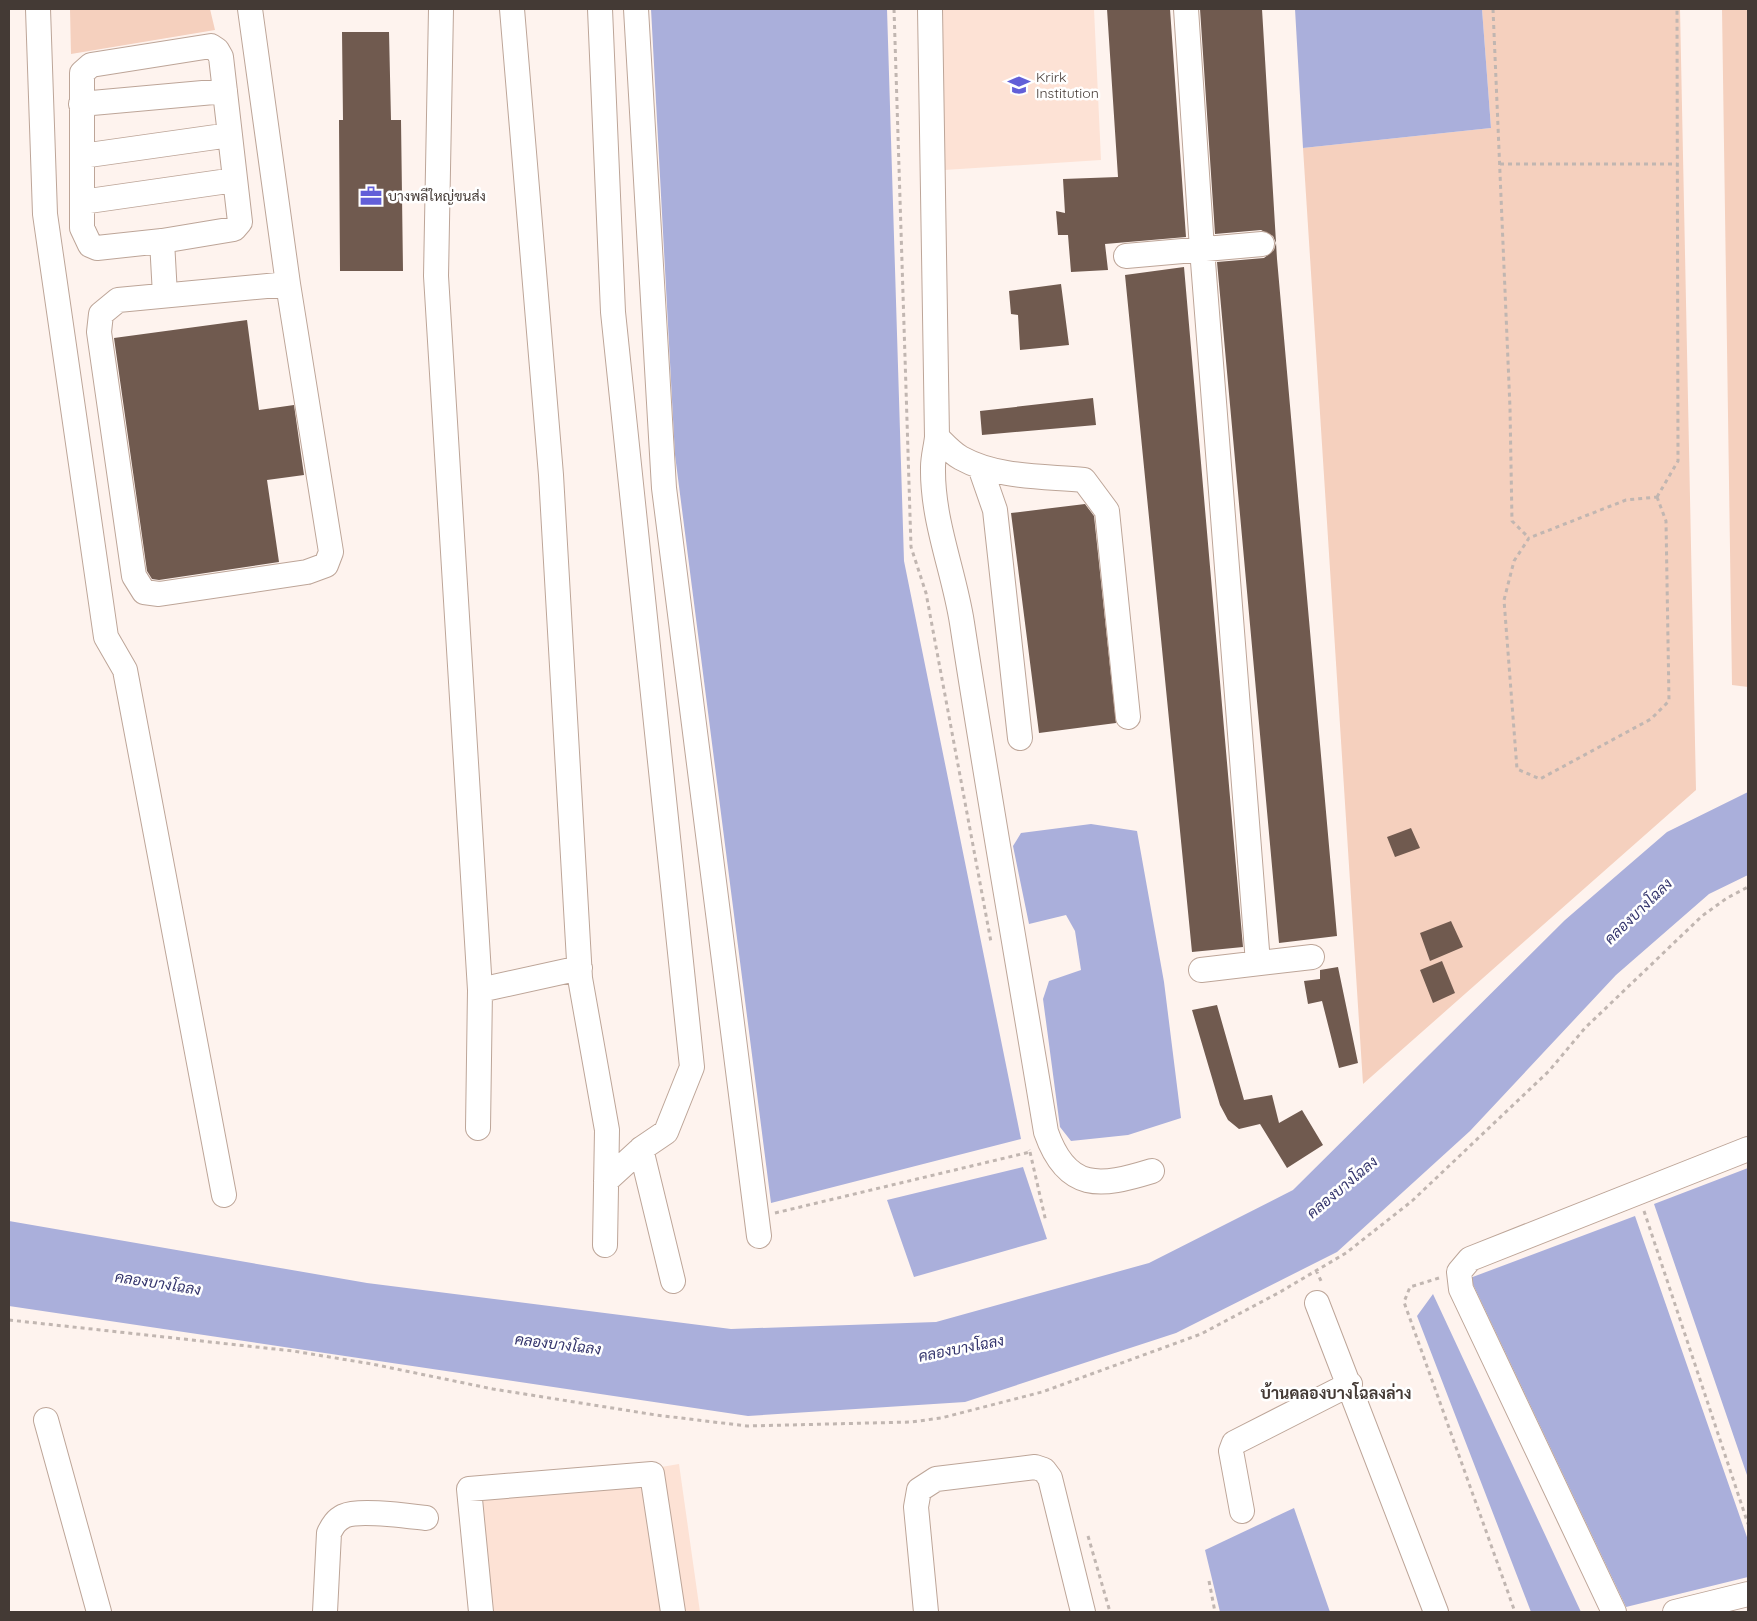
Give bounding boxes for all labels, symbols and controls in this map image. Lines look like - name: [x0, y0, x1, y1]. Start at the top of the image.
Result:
- place label: Krirk Institution: [1036, 68, 1099, 102]
- school or university icon: Krirk Institution: [1006, 72, 1032, 98]
- office icon: บางพลีใหญ่ขนส่ง: [358, 183, 384, 209]
- place label: บางพลีใหญ่ขนส่ง: [388, 187, 486, 205]
- water label: คลองบางโฉลง: [1600, 874, 1676, 948]
- water label: คลองบางโฉลง: [1303, 1152, 1382, 1222]
- water label: คลองบางโฉลง: [114, 1267, 203, 1299]
- water label: คลองบางโฉลง: [514, 1329, 602, 1359]
- water label: คลองบางโฉลง: [917, 1330, 1006, 1366]
- district label: บ้านคลองบางโฉลงล่าง: [1260, 1382, 1412, 1403]

